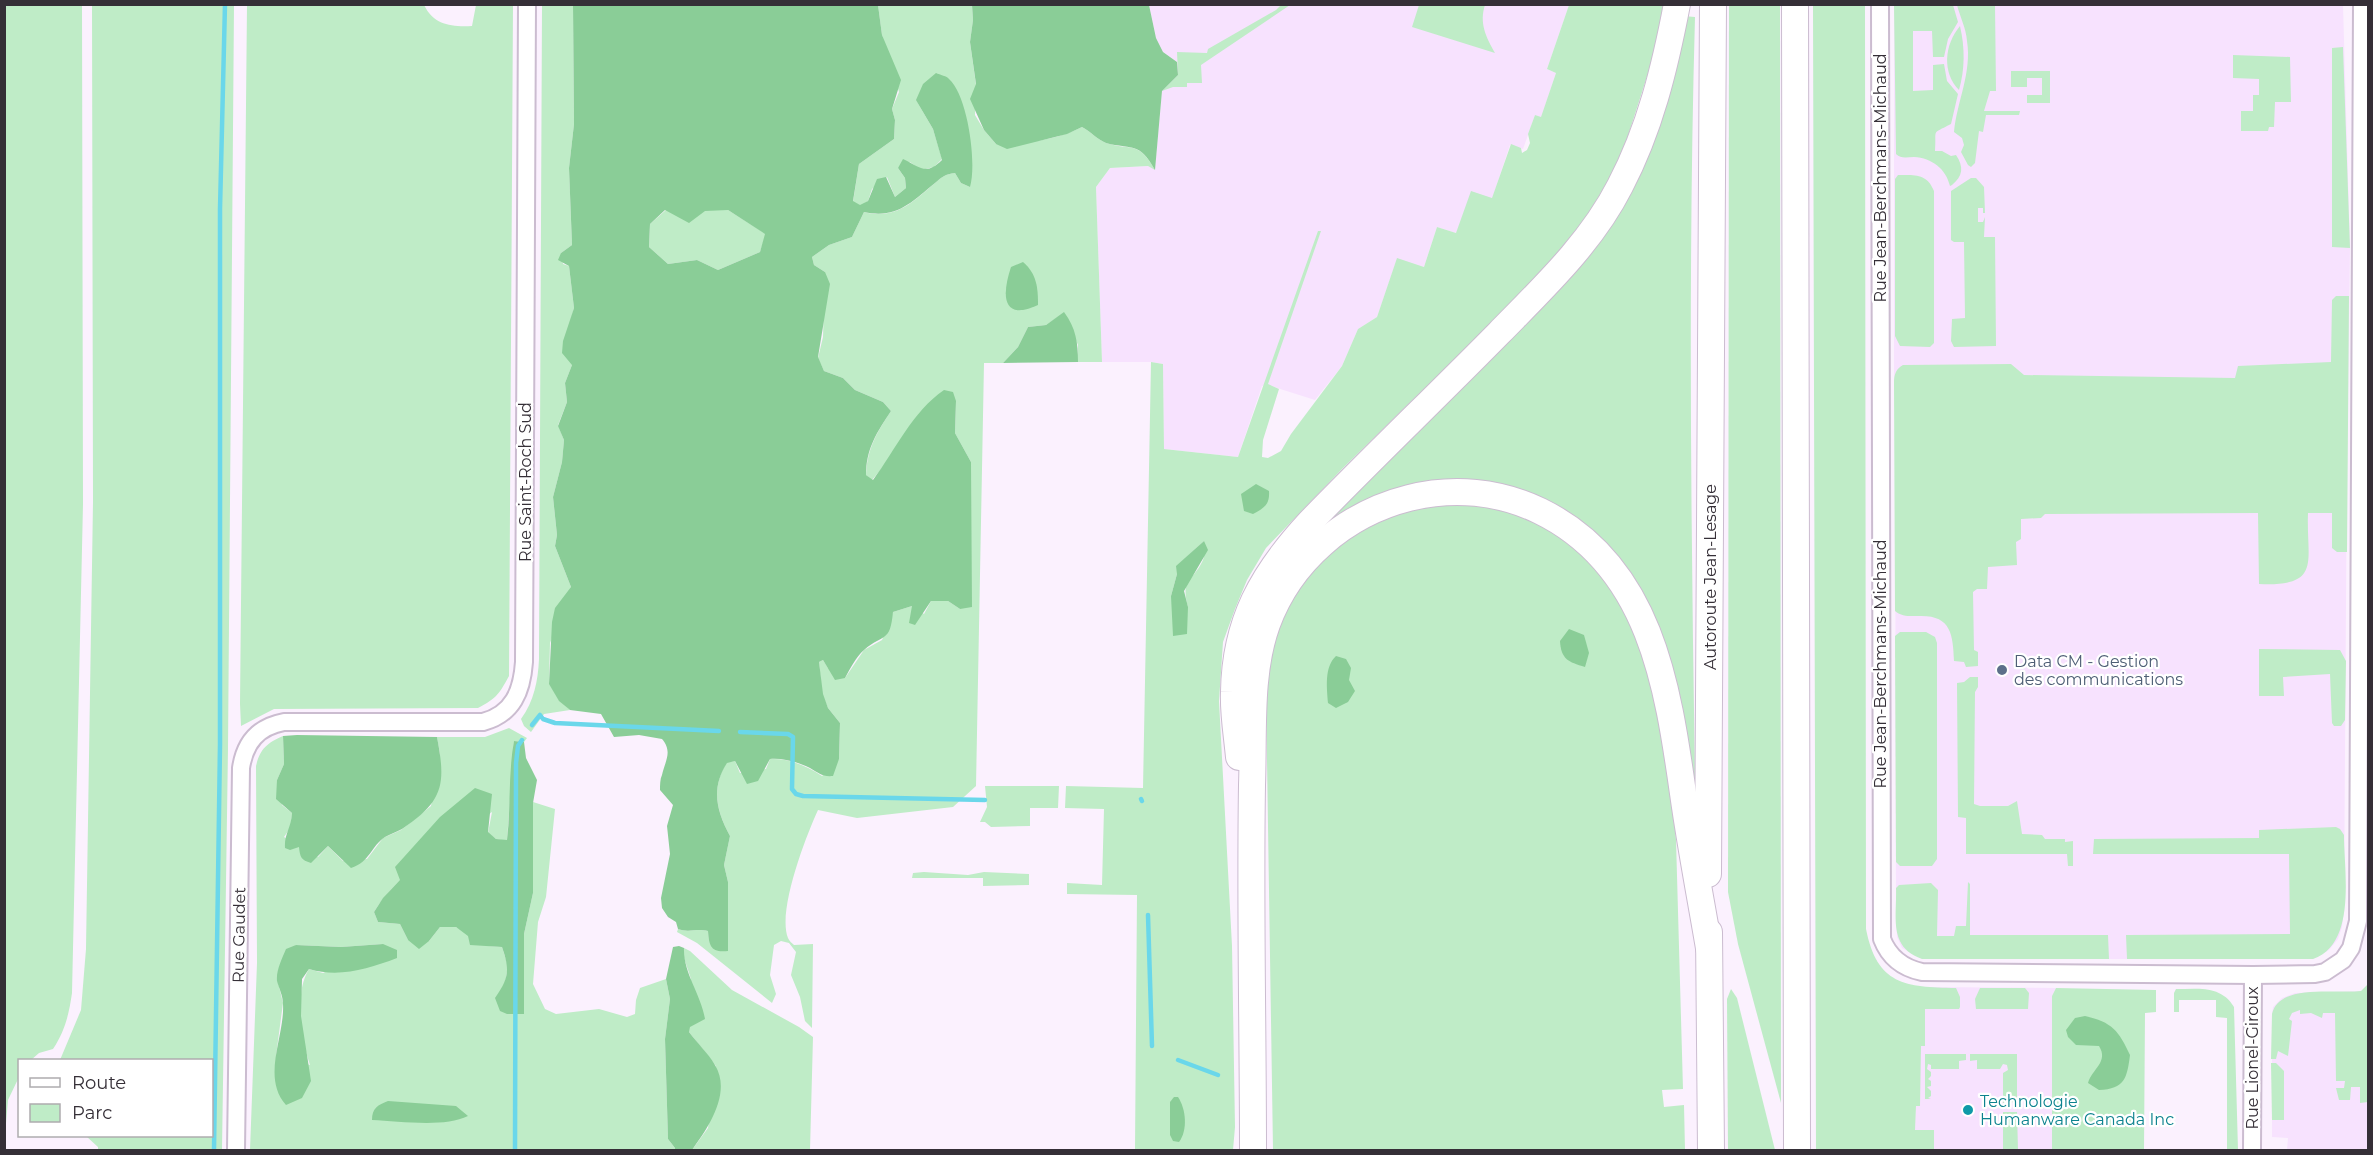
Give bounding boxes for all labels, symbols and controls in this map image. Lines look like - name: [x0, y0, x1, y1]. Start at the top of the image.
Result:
- street label: Rue Jean-Berchmans-Michaud: [1871, 53, 1890, 303]
- street label: Rue Saint-Roch Sud: [516, 402, 535, 562]
- street label: Autoroute Jean-Lesage: [1701, 484, 1720, 670]
- street label: Rue Jean-Berchmans-Michaud: [1871, 539, 1890, 789]
- place label: Data CM - Gestion des communications: [2014, 652, 2183, 689]
- marker: Data CM - Gestion des communications: [1995, 663, 2009, 677]
- street label: Rue Gaudet: [229, 886, 249, 983]
- street label: Rue Lionel-Giroux: [2243, 986, 2262, 1130]
- legend: [18, 1059, 213, 1137]
- text: Route: [72, 1072, 126, 1094]
- place label: Technologie Humanware Canada Inc: [1980, 1092, 2174, 1129]
- text: Parc: [72, 1102, 112, 1124]
- marker: Technologie Humanware Canada Inc: [1961, 1103, 1975, 1117]

